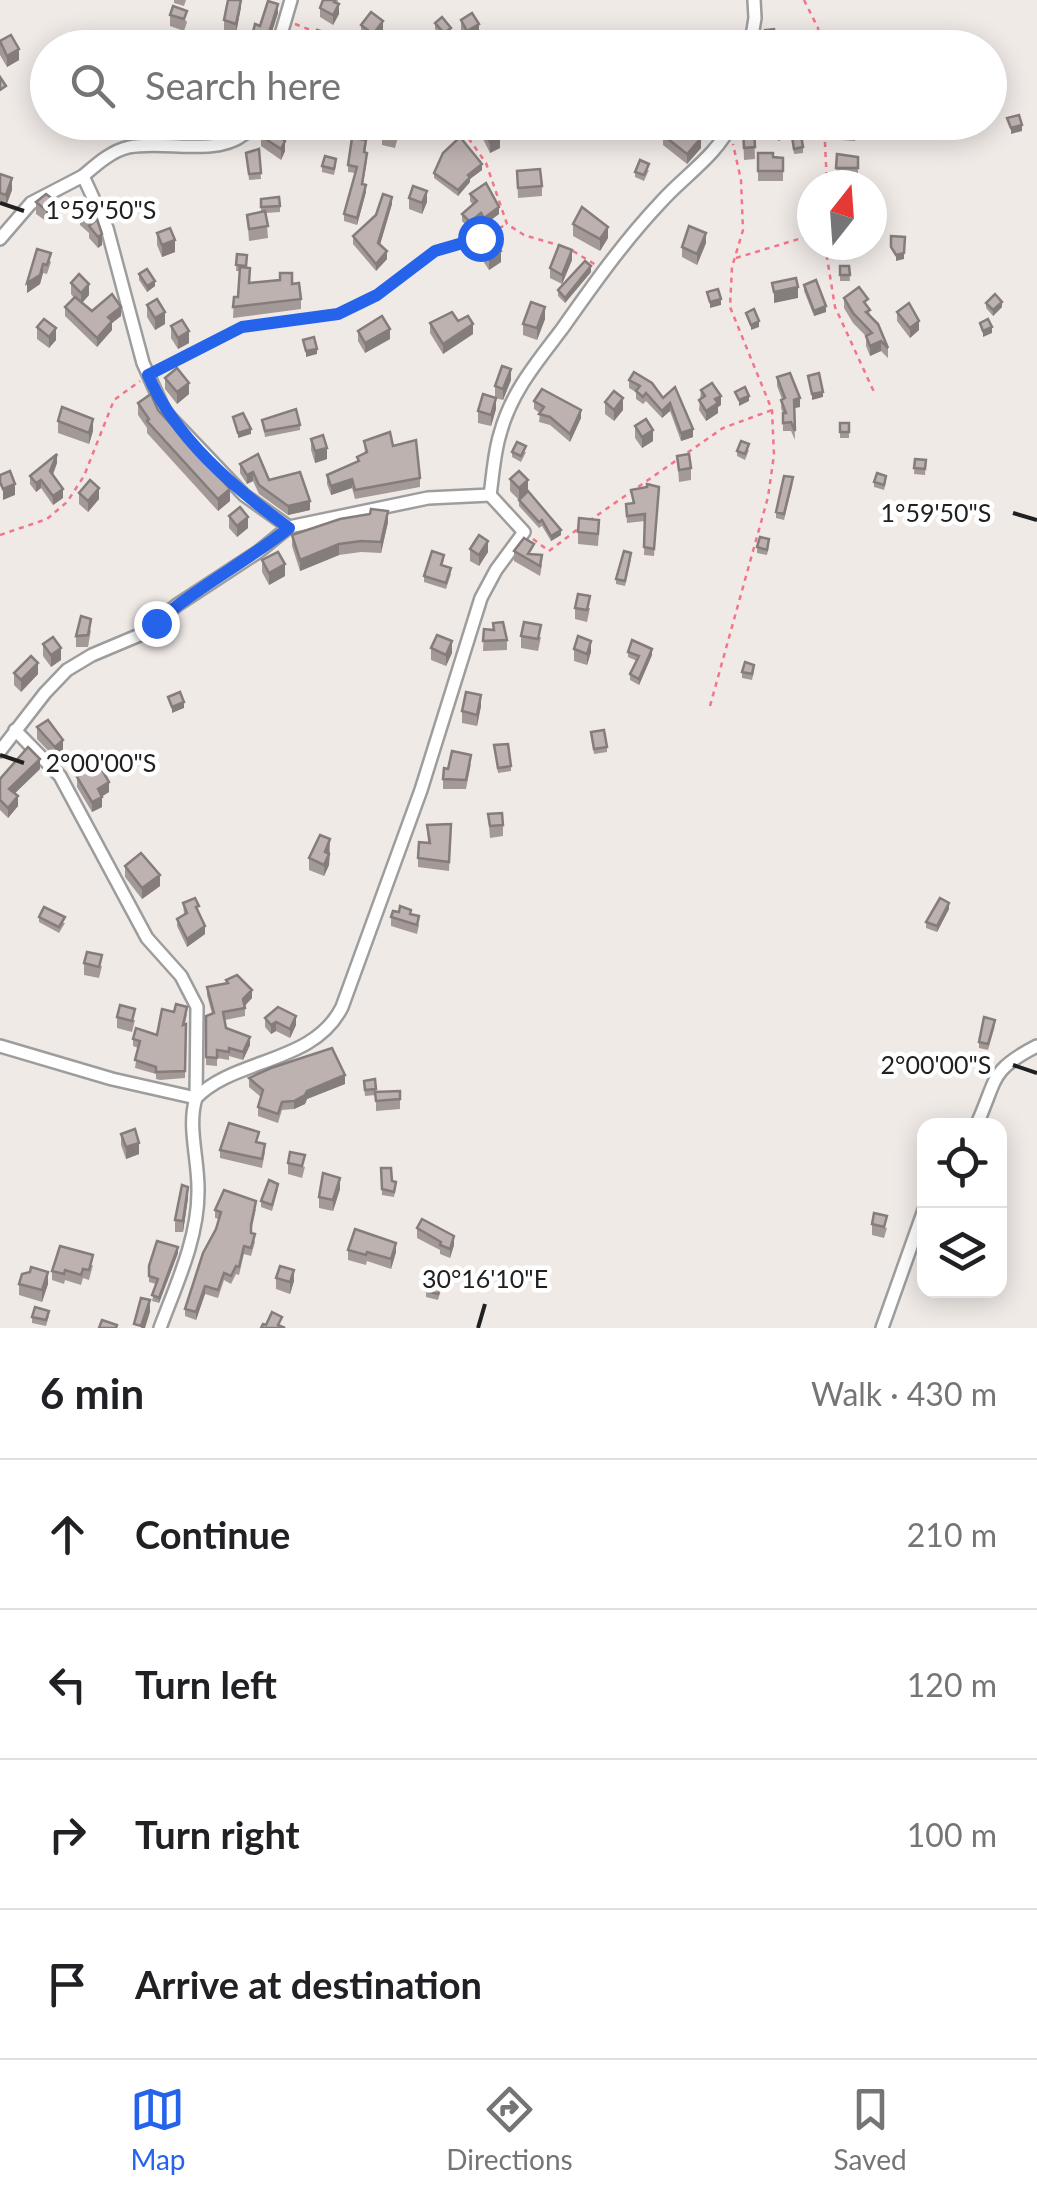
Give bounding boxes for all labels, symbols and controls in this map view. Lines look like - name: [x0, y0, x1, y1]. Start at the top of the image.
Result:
- search box: [30, 30, 1007, 140]
- icon: search: [65, 58, 120, 113]
- text: Search here: [145, 62, 341, 108]
- north arrow: [797, 170, 887, 260]
- text: 1°59'50"S: [46, 194, 156, 224]
- route start: [458, 216, 504, 262]
- text: 1°59'50"S: [881, 497, 991, 527]
- route end: [134, 601, 180, 647]
- text: 2°00'00"S: [46, 747, 156, 777]
- text: 2°00'00"S: [881, 1049, 991, 1079]
- map controls: [917, 1118, 1007, 1298]
- button: locate: [917, 1118, 1007, 1208]
- button: layers: [917, 1208, 1007, 1298]
- text: 30°16'10"E: [422, 1263, 548, 1293]
- text: 6 min: [40, 1368, 144, 1418]
- text: Walk · 430 m: [811, 1374, 997, 1413]
- icon: ahead: [40, 1507, 95, 1562]
- text: Continue: [135, 1511, 290, 1557]
- text: 210 m: [907, 1515, 997, 1554]
- icon: left: [40, 1657, 95, 1712]
- text: Turn left: [135, 1661, 277, 1707]
- text: 120 m: [907, 1665, 997, 1704]
- icon: right: [40, 1807, 95, 1862]
- text: Turn right: [135, 1811, 300, 1857]
- text: 100 m: [907, 1815, 997, 1854]
- icon: arrive: [40, 1957, 95, 2012]
- text: Arrive at destination: [135, 1961, 482, 2007]
- tab: Map: [130, 2082, 186, 2176]
- tab: Directions: [446, 2082, 573, 2176]
- tab: Saved: [833, 2082, 907, 2176]

